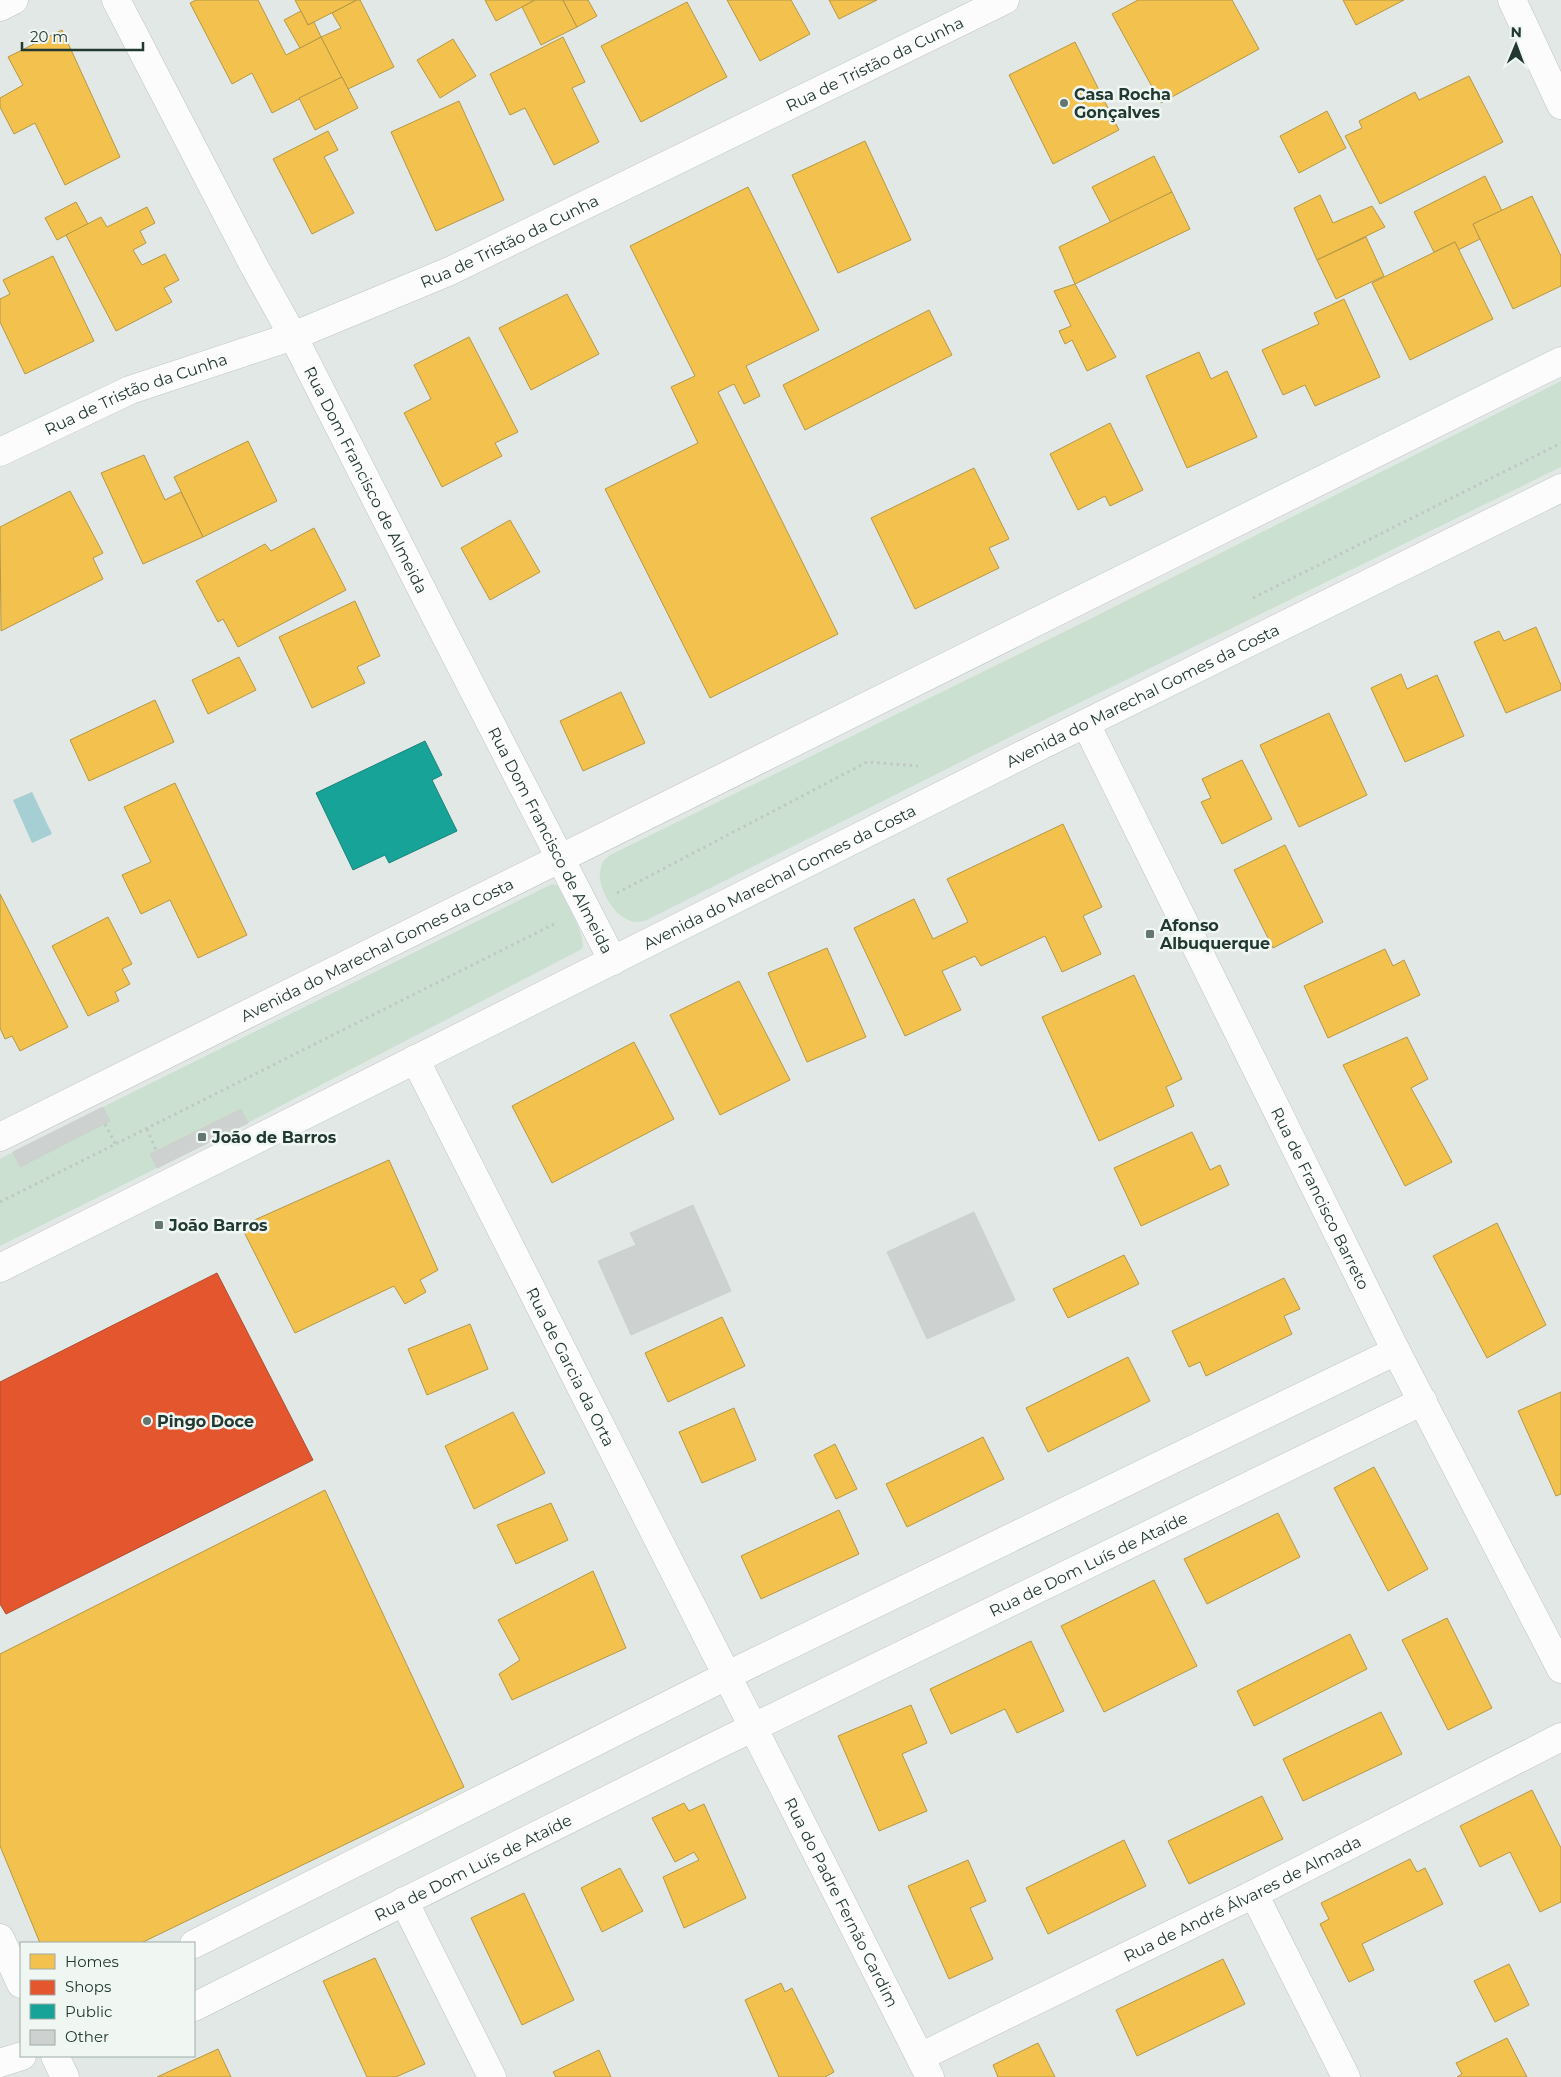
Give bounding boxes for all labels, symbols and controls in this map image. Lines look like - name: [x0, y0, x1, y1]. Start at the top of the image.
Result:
- street label: Rua de Tristão da Cunha: [782, 12, 966, 115]
- scale bar: [22, 20, 144, 52]
- north arrow: [1491, 20, 1541, 70]
- text: N: [1510, 23, 1522, 41]
- text: 20 m: [30, 27, 68, 46]
- place label: Casa Rocha Gonçalves: [1074, 85, 1171, 123]
- marker: Casa Rocha Gonçalves: [1058, 97, 1070, 109]
- street label: Rua de Tristão da Cunha: [417, 190, 602, 292]
- street label: Rua de Tristão da Cunha: [41, 349, 230, 439]
- street label: Rua Dom Francisco de Almeida: [300, 363, 432, 597]
- street label: Avenida do Marechal Gomes da Costa: [1003, 620, 1282, 771]
- street label: Rua Dom Francisco de Almeida: [484, 724, 617, 957]
- street label: Avenida do Marechal Gomes da Costa: [640, 801, 919, 953]
- street label: Avenida do Marechal Gomes da Costa: [237, 874, 517, 1025]
- place label: Afonso Albuquerque: [1159, 916, 1270, 953]
- marker: Afonso Albuquerque: [1144, 928, 1156, 940]
- street label: Rua de Francisco Barreto: [1267, 1104, 1373, 1292]
- place label: João de Barros: [211, 1128, 337, 1147]
- marker: João de Barros: [196, 1131, 208, 1143]
- place label: João Barros: [168, 1216, 268, 1235]
- marker: João Barros: [153, 1219, 165, 1231]
- street label: Rua de Garcia da Orta: [523, 1284, 619, 1450]
- place label: Pingo Doce: [157, 1412, 254, 1431]
- marker: Pingo Doce: [141, 1415, 153, 1427]
- street label: Rua de Dom Luís de Ataíde: [986, 1508, 1191, 1620]
- street label: Rua do Padre Fernão Cardim: [781, 1794, 902, 2010]
- street label: Rua de Dom Luís de Ataíde: [371, 1810, 575, 1925]
- street label: Rua de André Álvares de Almada: [1120, 1831, 1364, 1966]
- legend: [20, 1942, 195, 2057]
- text: Homes: [65, 1952, 119, 1971]
- text: Shops: [65, 1977, 111, 1996]
- text: Public: [65, 2002, 113, 2021]
- text: Other: [65, 2027, 109, 2046]

